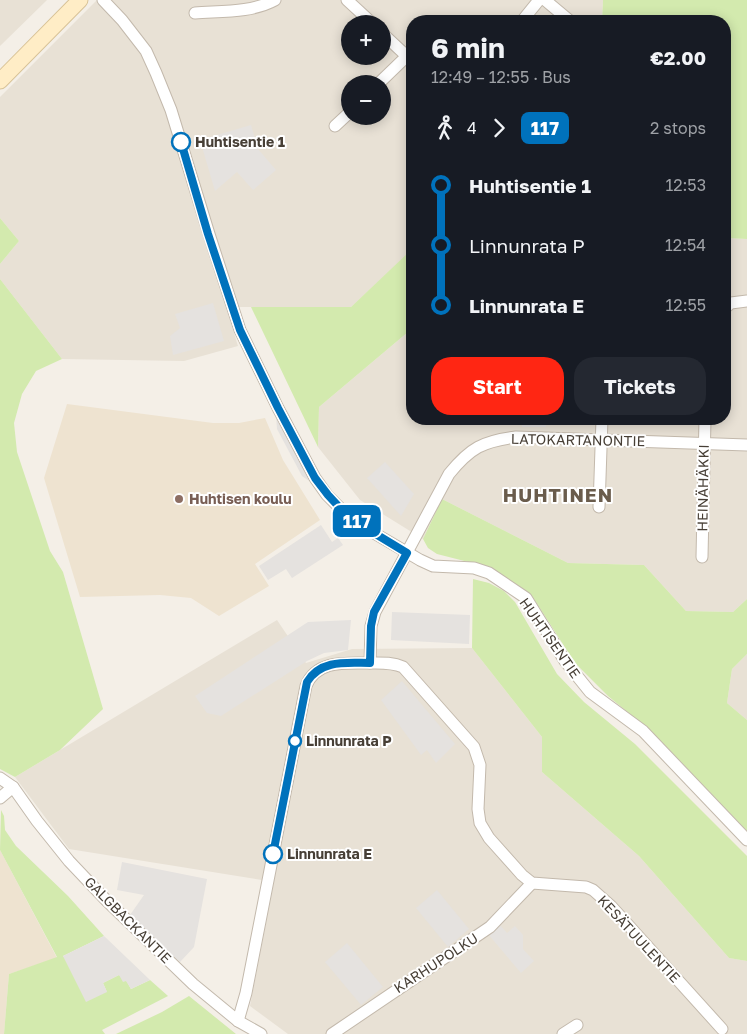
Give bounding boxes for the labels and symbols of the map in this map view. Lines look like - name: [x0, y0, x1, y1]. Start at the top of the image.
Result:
- marker: Huhtisentie 1: [171, 132, 191, 152]
- place label: Huhtisentie 1: [195, 133, 285, 150]
- street label: LATOKARTANONTIE: [511, 430, 645, 449]
- street label: HEINÄHÄKKI: [693, 444, 712, 532]
- district label: HUHTINEN: [503, 483, 613, 506]
- place label: Huhtisen koulu: [189, 490, 292, 507]
- marker: Huhtisen koulu: [173, 493, 185, 505]
- line badge: 117: [328, 505, 386, 537]
- street label: HUHTISENTIE: [516, 594, 584, 681]
- place label: Linnunrata P: [306, 732, 392, 749]
- marker: Linnunrata P: [288, 734, 302, 748]
- marker: Linnunrata E: [263, 844, 283, 864]
- place label: Linnunrata E: [287, 845, 372, 862]
- street label: GALGBACKANTIE: [81, 873, 175, 967]
- street label: KESÄTUULENTIE: [595, 891, 684, 986]
- street label: KARHUPOLKU: [390, 929, 481, 996]

